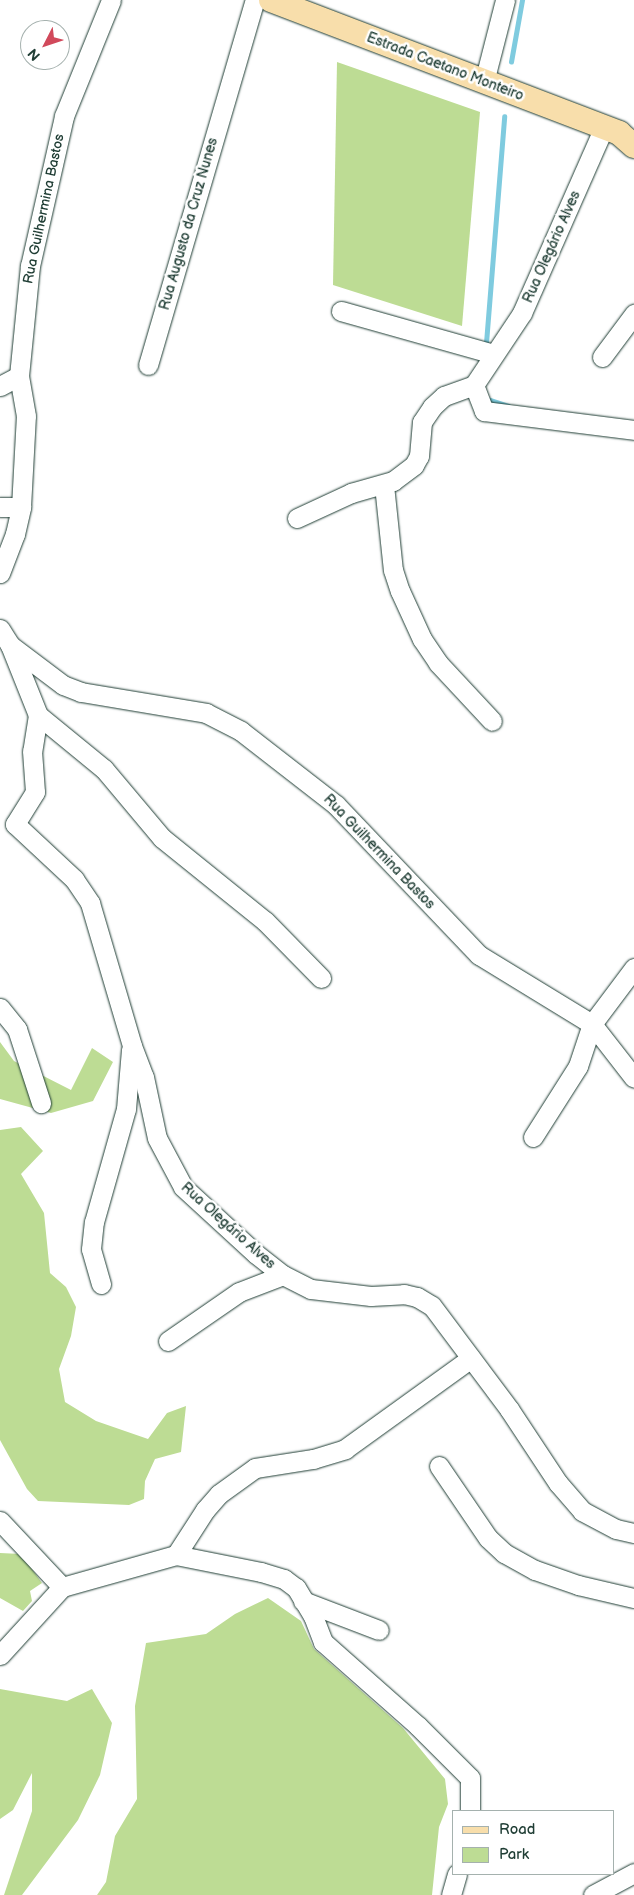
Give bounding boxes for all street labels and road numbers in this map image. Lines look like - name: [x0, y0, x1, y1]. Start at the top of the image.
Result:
- street label: Estrada Caetano Monteiro: [364, 29, 526, 105]
- street label: Rua Guilhermina Bastos: [20, 132, 68, 286]
- street label: Rua Augusto da Cruz Nunes: [156, 136, 222, 312]
- street label: Rua Olegário Alves: [520, 188, 584, 306]
- street label: Rua Guilhermina Bastos: [320, 791, 438, 913]
- street label: Rua Olegário Alves: [177, 1179, 279, 1273]

